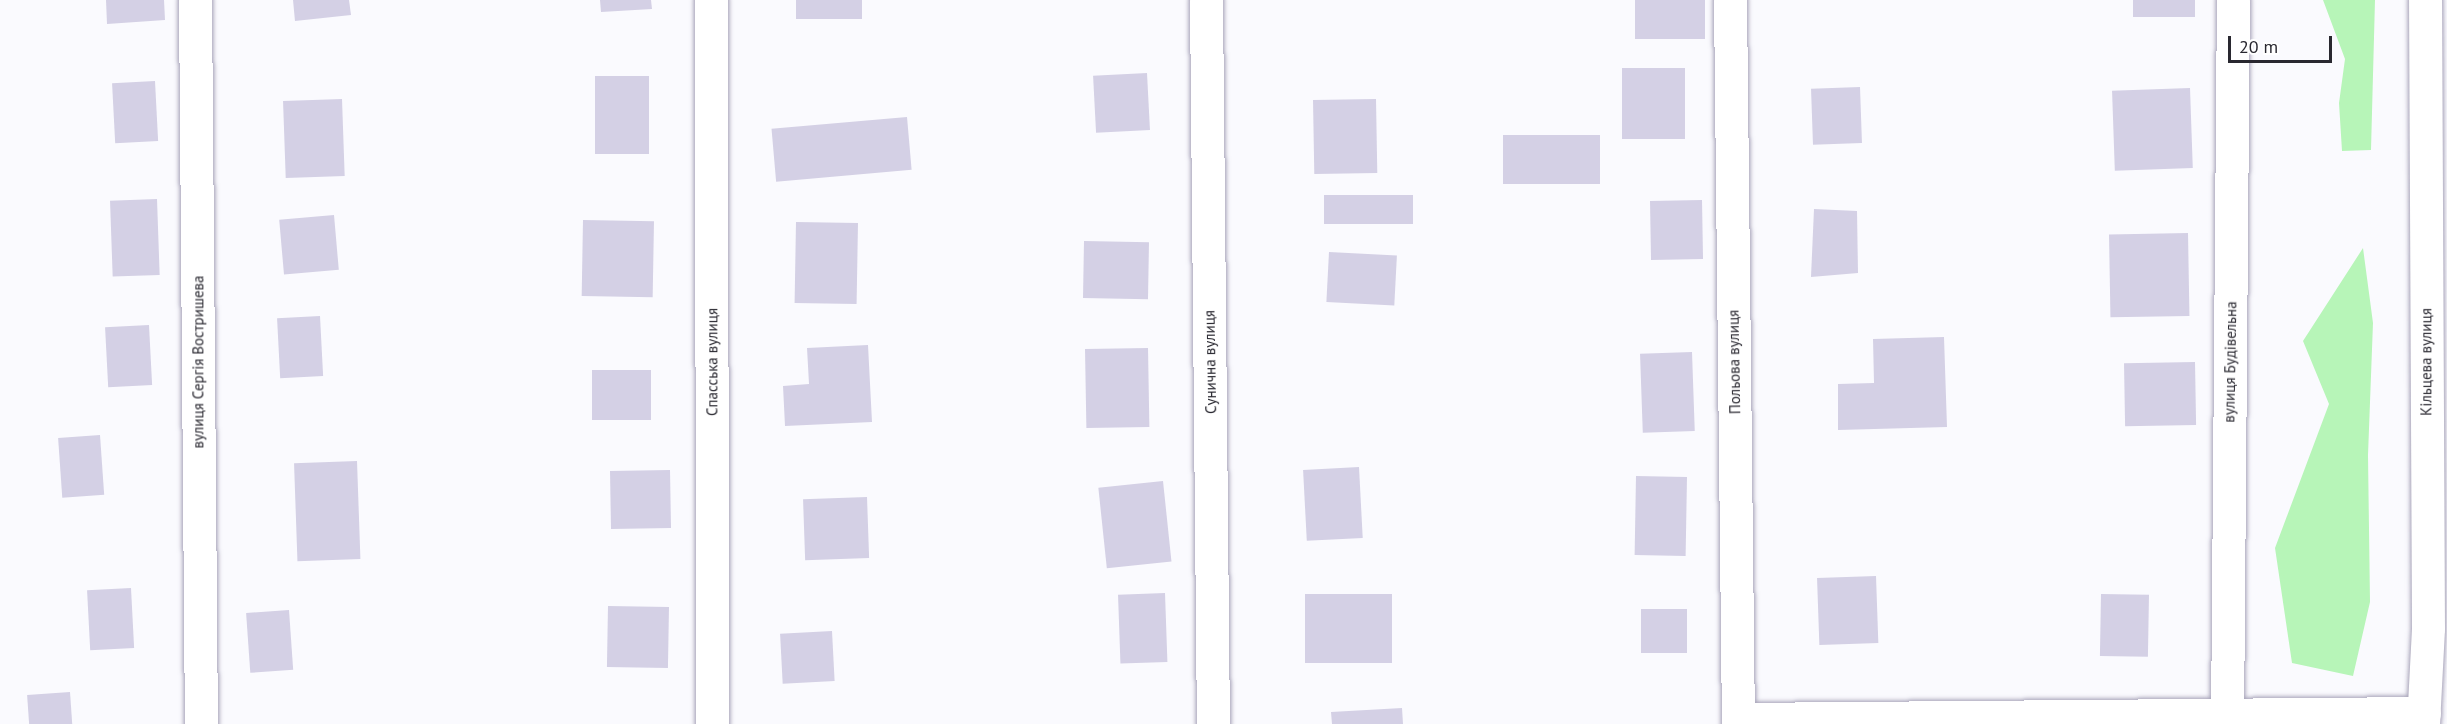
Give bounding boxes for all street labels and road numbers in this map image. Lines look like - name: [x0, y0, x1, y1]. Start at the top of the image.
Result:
- street label: вулиця Сергія Востришева: [189, 276, 207, 448]
- street label: вулиця Будівельна: [2220, 301, 2240, 423]
- street label: Спасська вулиця: [703, 308, 721, 416]
- street label: Кільцева вулиця: [2417, 308, 2435, 416]
- street label: Сунична вулиця: [1200, 310, 1220, 414]
- street label: Польова вулиця: [1724, 310, 1744, 414]

